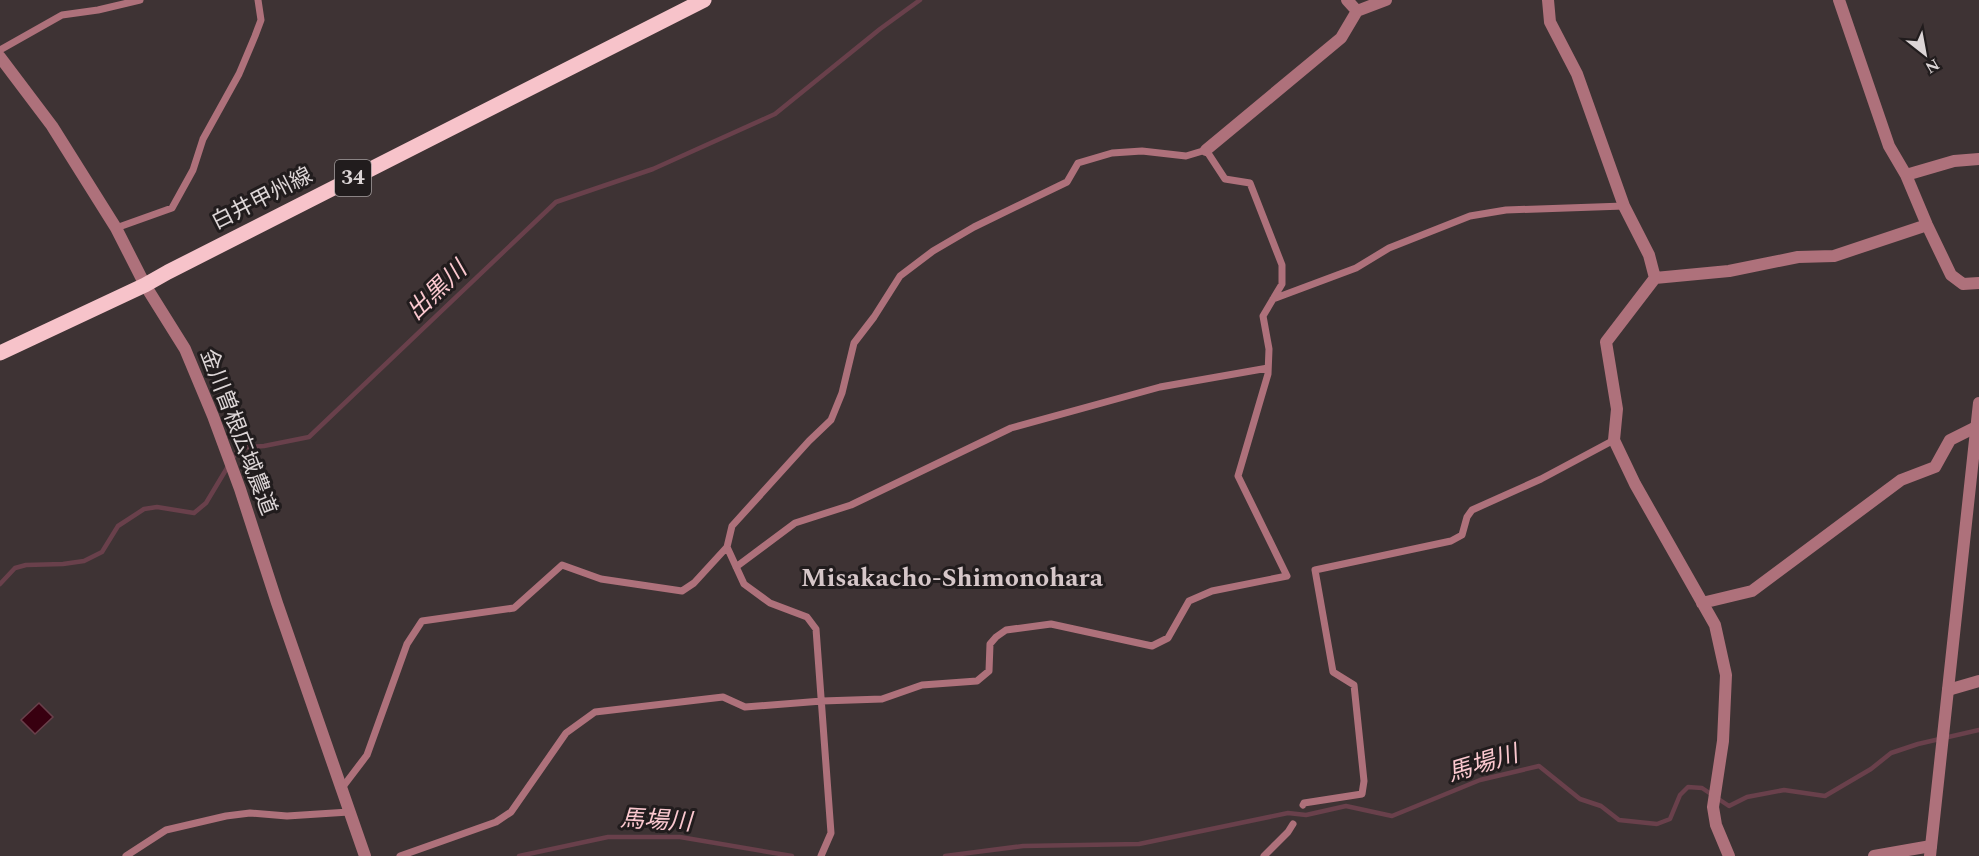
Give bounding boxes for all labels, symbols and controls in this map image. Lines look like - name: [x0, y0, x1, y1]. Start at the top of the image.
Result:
- north arrow: [1895, 24, 1955, 84]
- text: N: [1920, 52, 1944, 80]
- street label: 白井甲州線: [205, 159, 319, 239]
- road number: 34: [335, 160, 371, 196]
- water label: 出黒川: [399, 251, 478, 329]
- street label: 金川曽根広域農道: [191, 344, 285, 520]
- district label: Misakacho-Shimonohara: [801, 558, 1104, 598]
- water label: 馬場川: [1443, 735, 1526, 792]
- water label: 馬場川: [619, 801, 696, 841]

